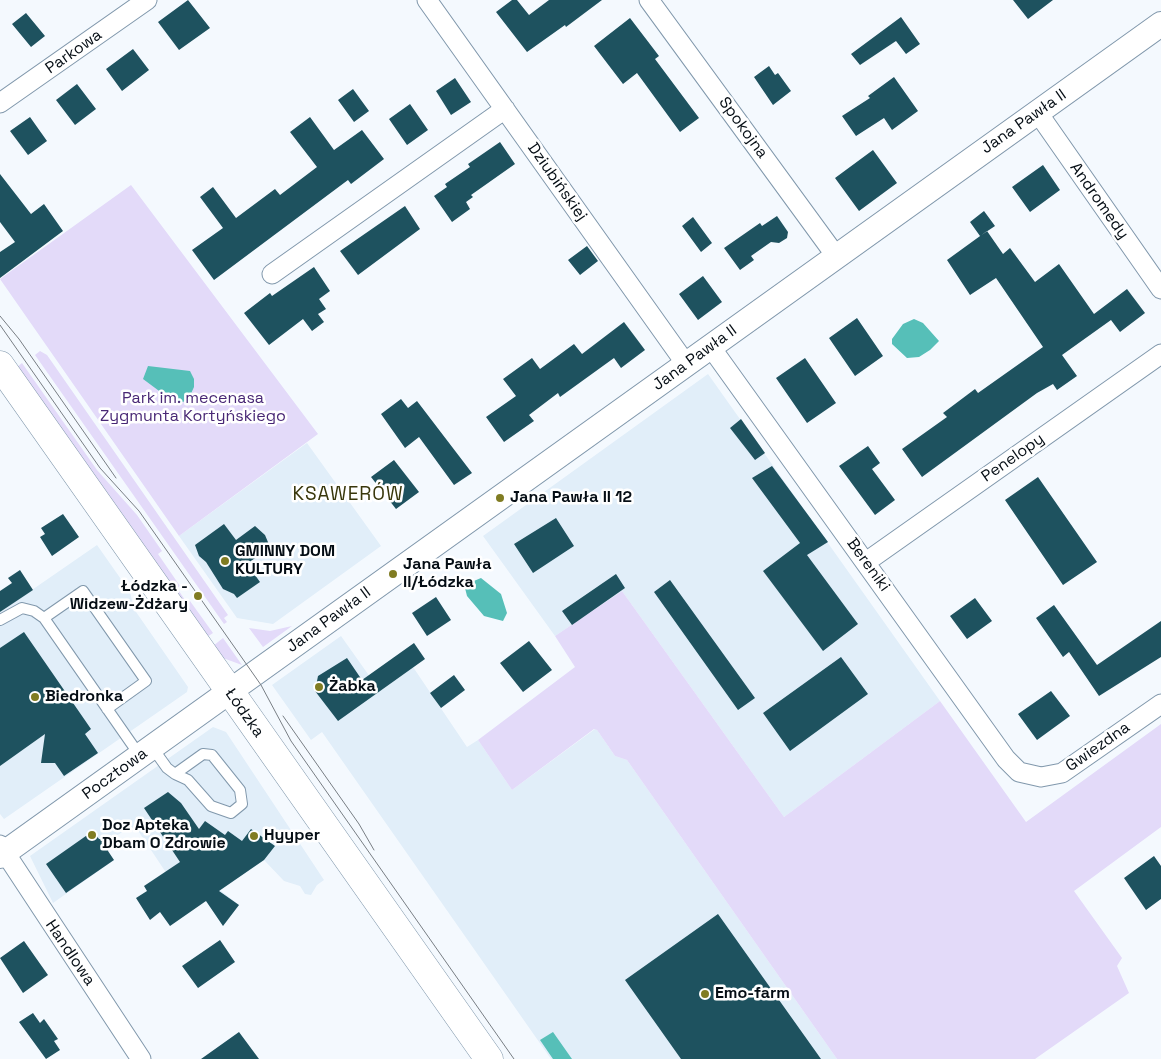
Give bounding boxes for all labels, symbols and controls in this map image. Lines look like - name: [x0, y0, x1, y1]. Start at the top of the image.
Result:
- street label: Parkowa: [42, 26, 106, 78]
- street label: Jana Pawła II: [978, 86, 1070, 158]
- street label: Spokojna: [714, 94, 772, 162]
- street label: Dziubińskiej: [523, 139, 591, 225]
- street label: Andromedy: [1066, 159, 1132, 243]
- street label: Jana Pawła II: [649, 321, 741, 395]
- park label: Park im. mecenasa Zygmunta Kortyńskiego: [100, 389, 286, 427]
- street label: Penelopy: [978, 429, 1048, 487]
- district label: KSAWERÓW: [291, 484, 405, 506]
- place label: Jana Pawła II 12: [510, 488, 632, 508]
- marker: Jana Pawła II 12: [494, 492, 506, 504]
- street label: Bereniki: [842, 534, 894, 596]
- place label: GMINNY DOM KULTURY: [235, 542, 335, 580]
- marker: GMINNY DOM KULTURY: [219, 555, 231, 567]
- place label: Jana Pawła II/Łódzka: [403, 555, 492, 593]
- marker: Jana Pawła II/Łódzka: [387, 568, 399, 580]
- place label: Łódzka - Widzew-Żdżary: [70, 577, 188, 615]
- street label: Jana Pawła II: [283, 583, 375, 657]
- marker: Łódzka - Widzew-Żdżary: [192, 590, 204, 602]
- place label: Żabka: [329, 677, 376, 697]
- marker: Żabka: [313, 681, 325, 693]
- street label: Łódzka: [220, 685, 268, 741]
- place label: Biedronka: [45, 687, 123, 707]
- marker: Biedronka: [29, 691, 41, 703]
- street label: Gwiezdna: [1062, 718, 1134, 776]
- street label: Pocztowa: [79, 744, 151, 804]
- place label: Doz Apteka Dbam O Zdrowie: [102, 816, 226, 854]
- place label: Hyyper: [264, 826, 320, 846]
- marker: Doz Apteka Dbam O Zdrowie: [86, 829, 98, 841]
- marker: Hyyper: [248, 830, 260, 842]
- street label: Handlowa: [41, 916, 99, 990]
- place label: Emo-farm: [715, 984, 790, 1004]
- marker: Emo-farm: [699, 988, 711, 1000]

